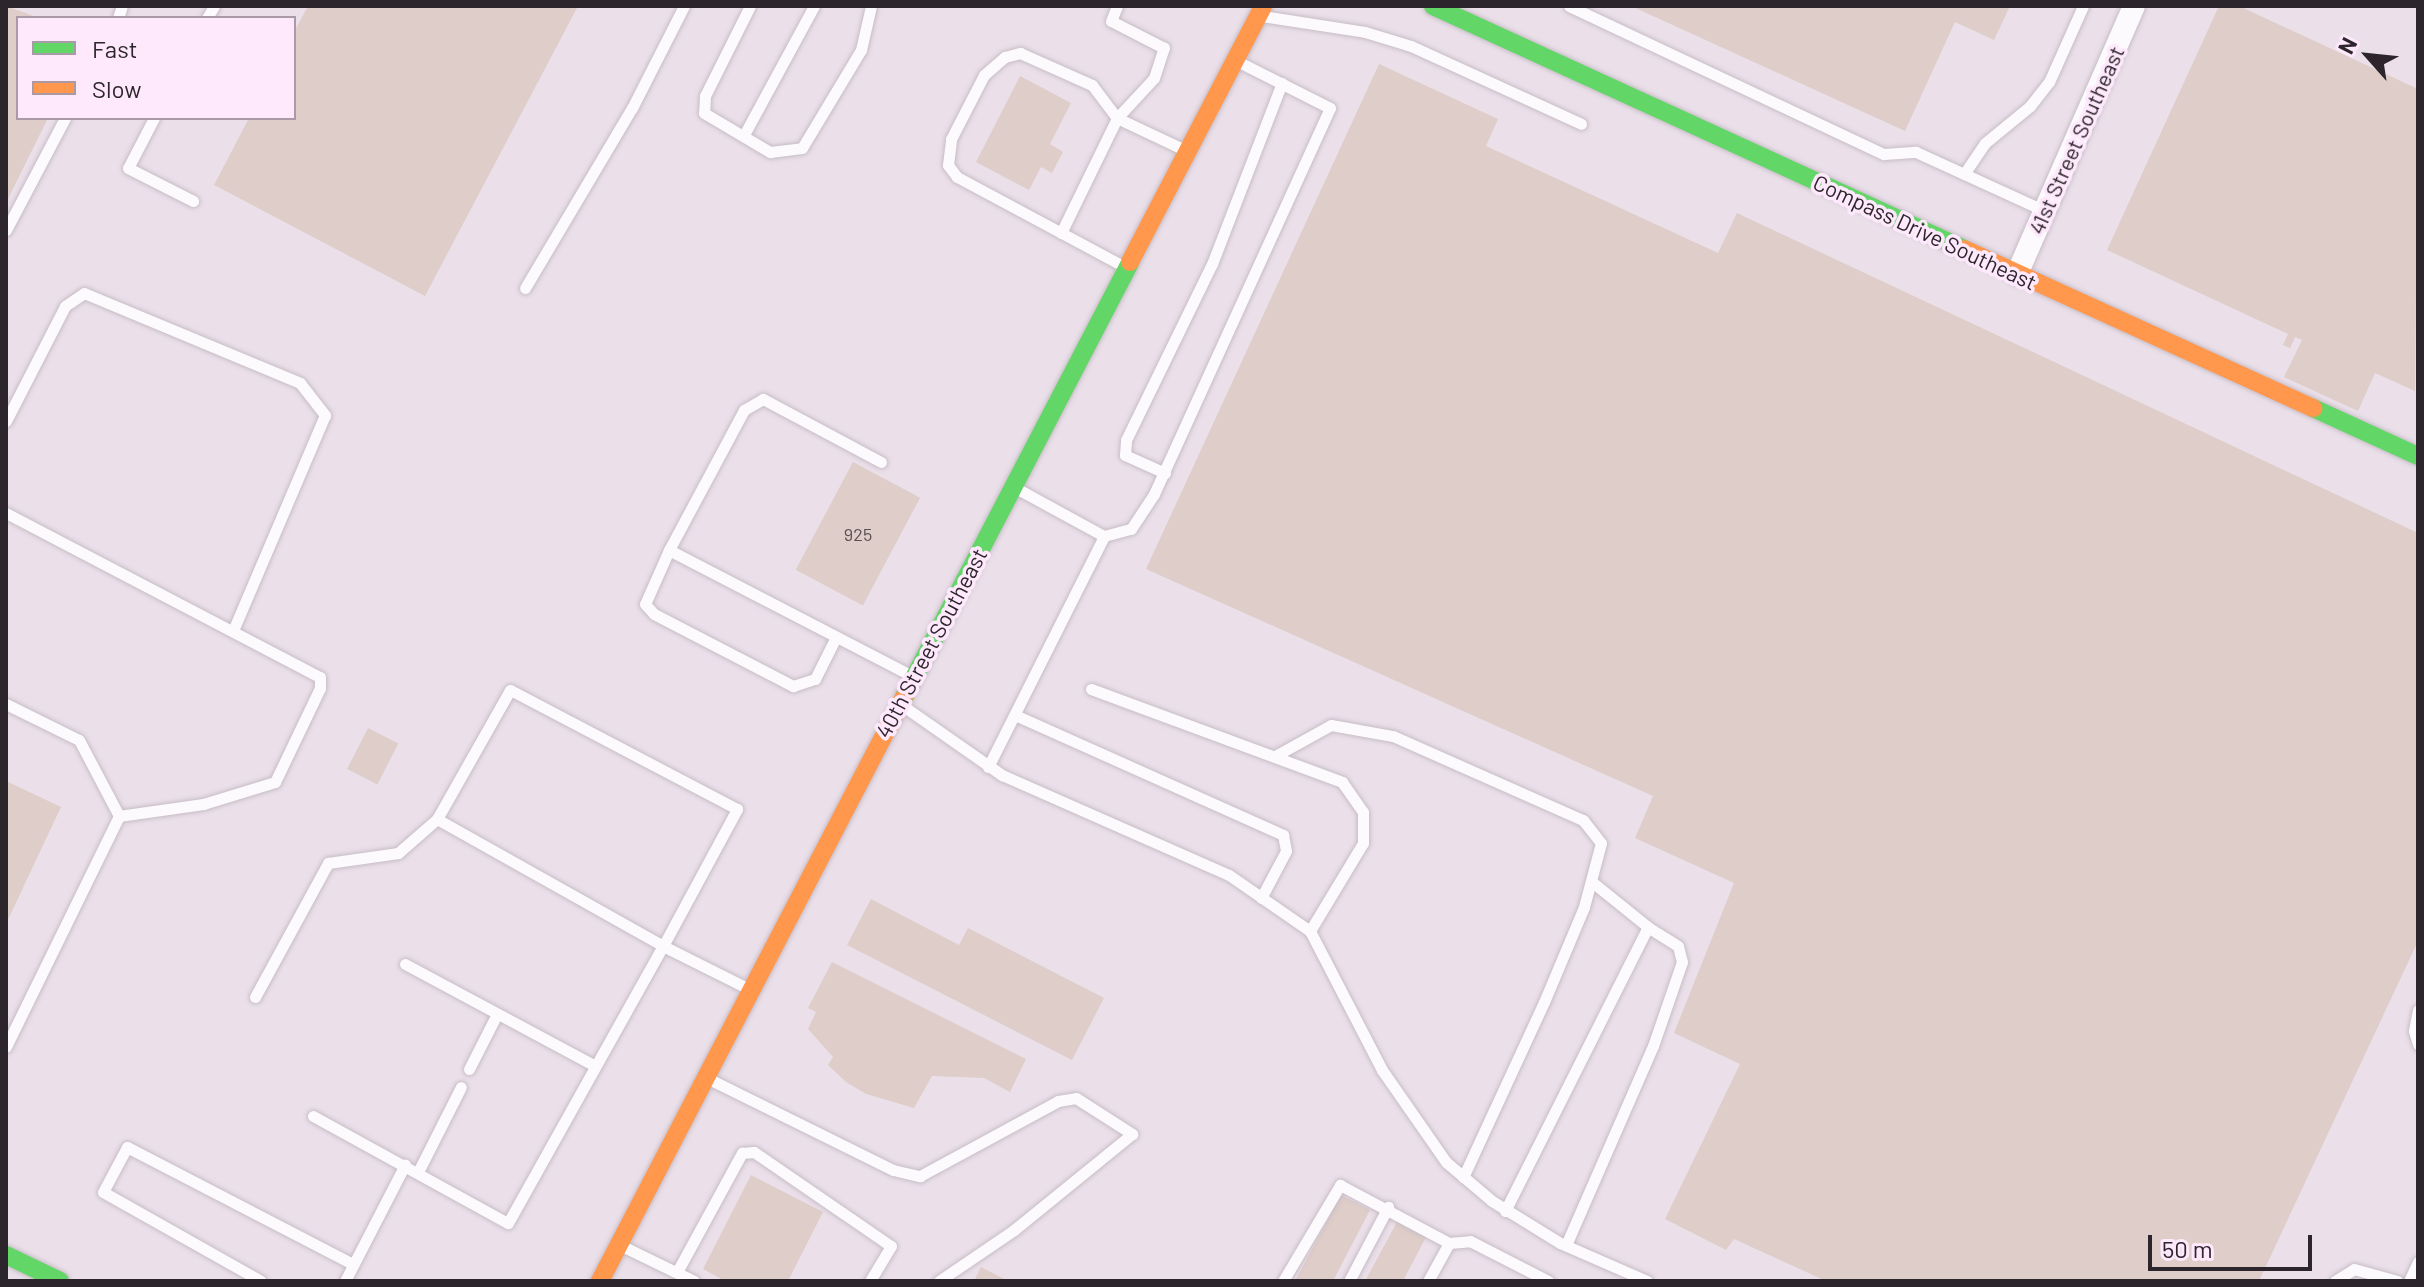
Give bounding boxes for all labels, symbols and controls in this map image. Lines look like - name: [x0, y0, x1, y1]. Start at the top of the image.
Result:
- legend: [16, 16, 296, 120]
- north arrow: [2328, 16, 2408, 96]
- text: N: [2332, 33, 2362, 58]
- text: Fast: [92, 34, 137, 63]
- street label: 41st Street Southeast: [2023, 42, 2129, 238]
- text: Slow: [92, 74, 141, 103]
- street label: Compass Drive Southeast: [1809, 169, 2041, 295]
- house number: 925: [844, 523, 872, 545]
- street label: 40th Street Southeast: [870, 544, 992, 742]
- scale bar: [2152, 1219, 2316, 1269]
- text: 50 m: [2162, 1234, 2213, 1263]

